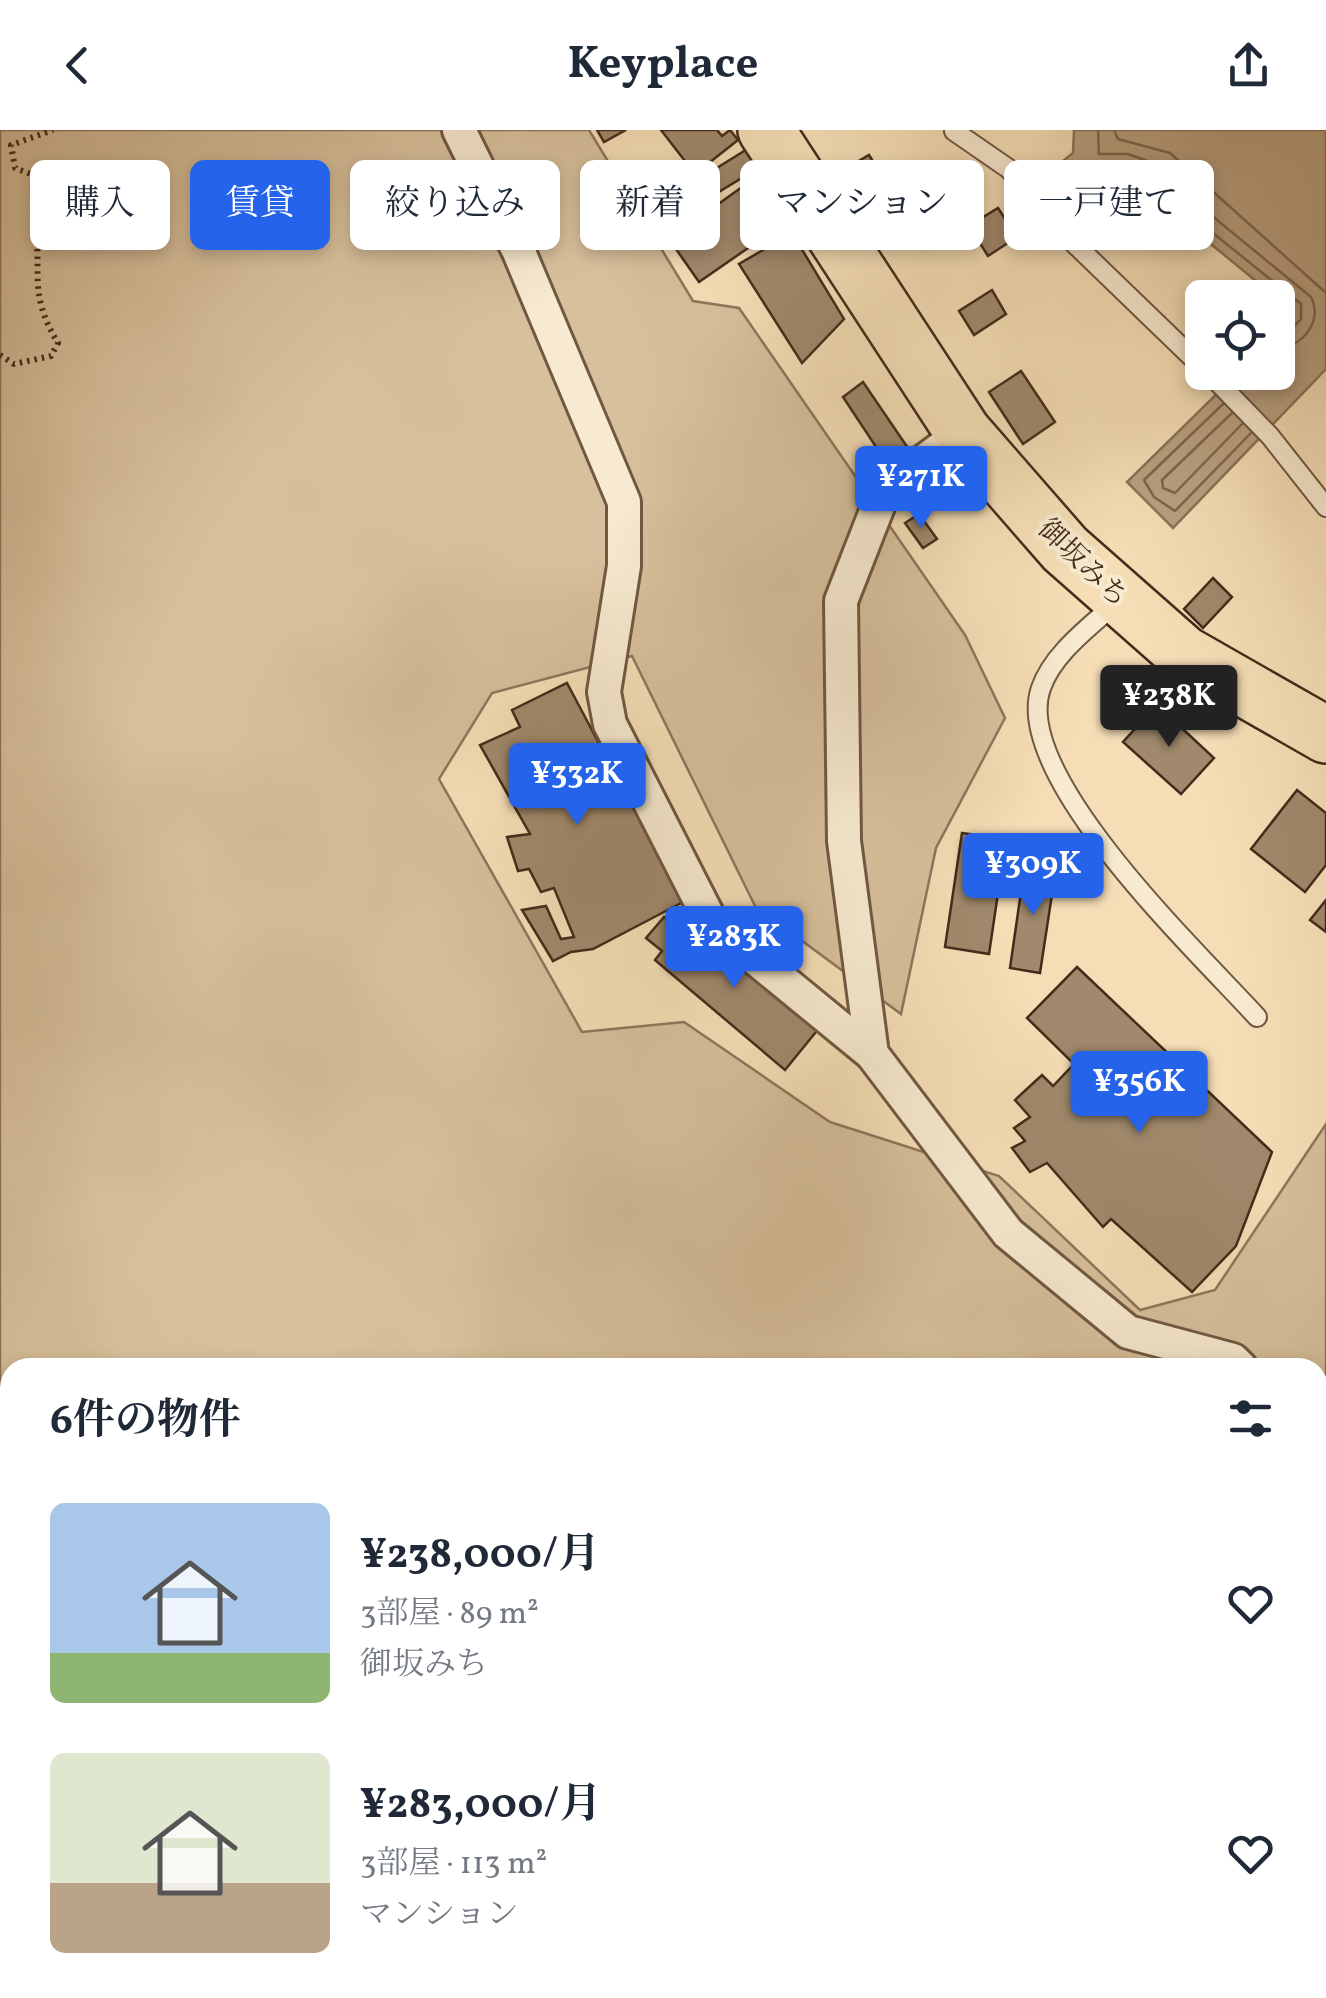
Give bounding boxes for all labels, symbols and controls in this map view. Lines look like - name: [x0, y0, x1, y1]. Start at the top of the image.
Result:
- text: Keyplace: [568, 34, 758, 97]
- icon: back: [50, 38, 105, 93]
- icon: share: [1221, 38, 1276, 93]
- chip: 購入: [30, 160, 170, 250]
- chip: 賃貸: [190, 160, 330, 250]
- chip: 絞り込み: [350, 160, 560, 250]
- chip: 新着: [580, 160, 720, 250]
- chip: マンション: [740, 160, 984, 250]
- chip: 一戸建て: [1004, 160, 1214, 250]
- map controls: [1185, 280, 1295, 390]
- button: locate: [1185, 280, 1295, 390]
- pin: ¥271K: [851, 446, 991, 531]
- text: ¥271K: [877, 456, 965, 500]
- street label: 御坂みち: [1028, 511, 1136, 617]
- pin: ¥238K: [1099, 665, 1239, 750]
- text: ¥238K: [1122, 675, 1216, 719]
- pin: ¥332K: [507, 743, 647, 828]
- text: ¥332K: [531, 753, 623, 797]
- pin: ¥309K: [963, 833, 1103, 918]
- text: ¥309K: [985, 843, 1081, 887]
- pin: ¥283K: [664, 906, 804, 991]
- text: ¥283K: [687, 916, 781, 960]
- pin: ¥356K: [1069, 1051, 1209, 1136]
- text: ¥356K: [1093, 1061, 1185, 1105]
- icon: filters: [1223, 1391, 1278, 1446]
- text: 6件の物件: [50, 1393, 241, 1452]
- text: ¥238,000/月: [360, 1527, 600, 1586]
- icon: home: [130, 1543, 250, 1663]
- icon: heart: [1223, 1576, 1278, 1631]
- text: 3部屋 · 89 m²: [360, 1593, 539, 1637]
- text: 御坂みち: [360, 1644, 488, 1688]
- text: ¥283,000/月: [360, 1777, 601, 1836]
- icon: home: [130, 1793, 250, 1913]
- icon: heart: [1223, 1826, 1278, 1881]
- text: 3部屋 · 113 m²: [360, 1843, 547, 1887]
- text: マンション: [360, 1894, 519, 1938]

